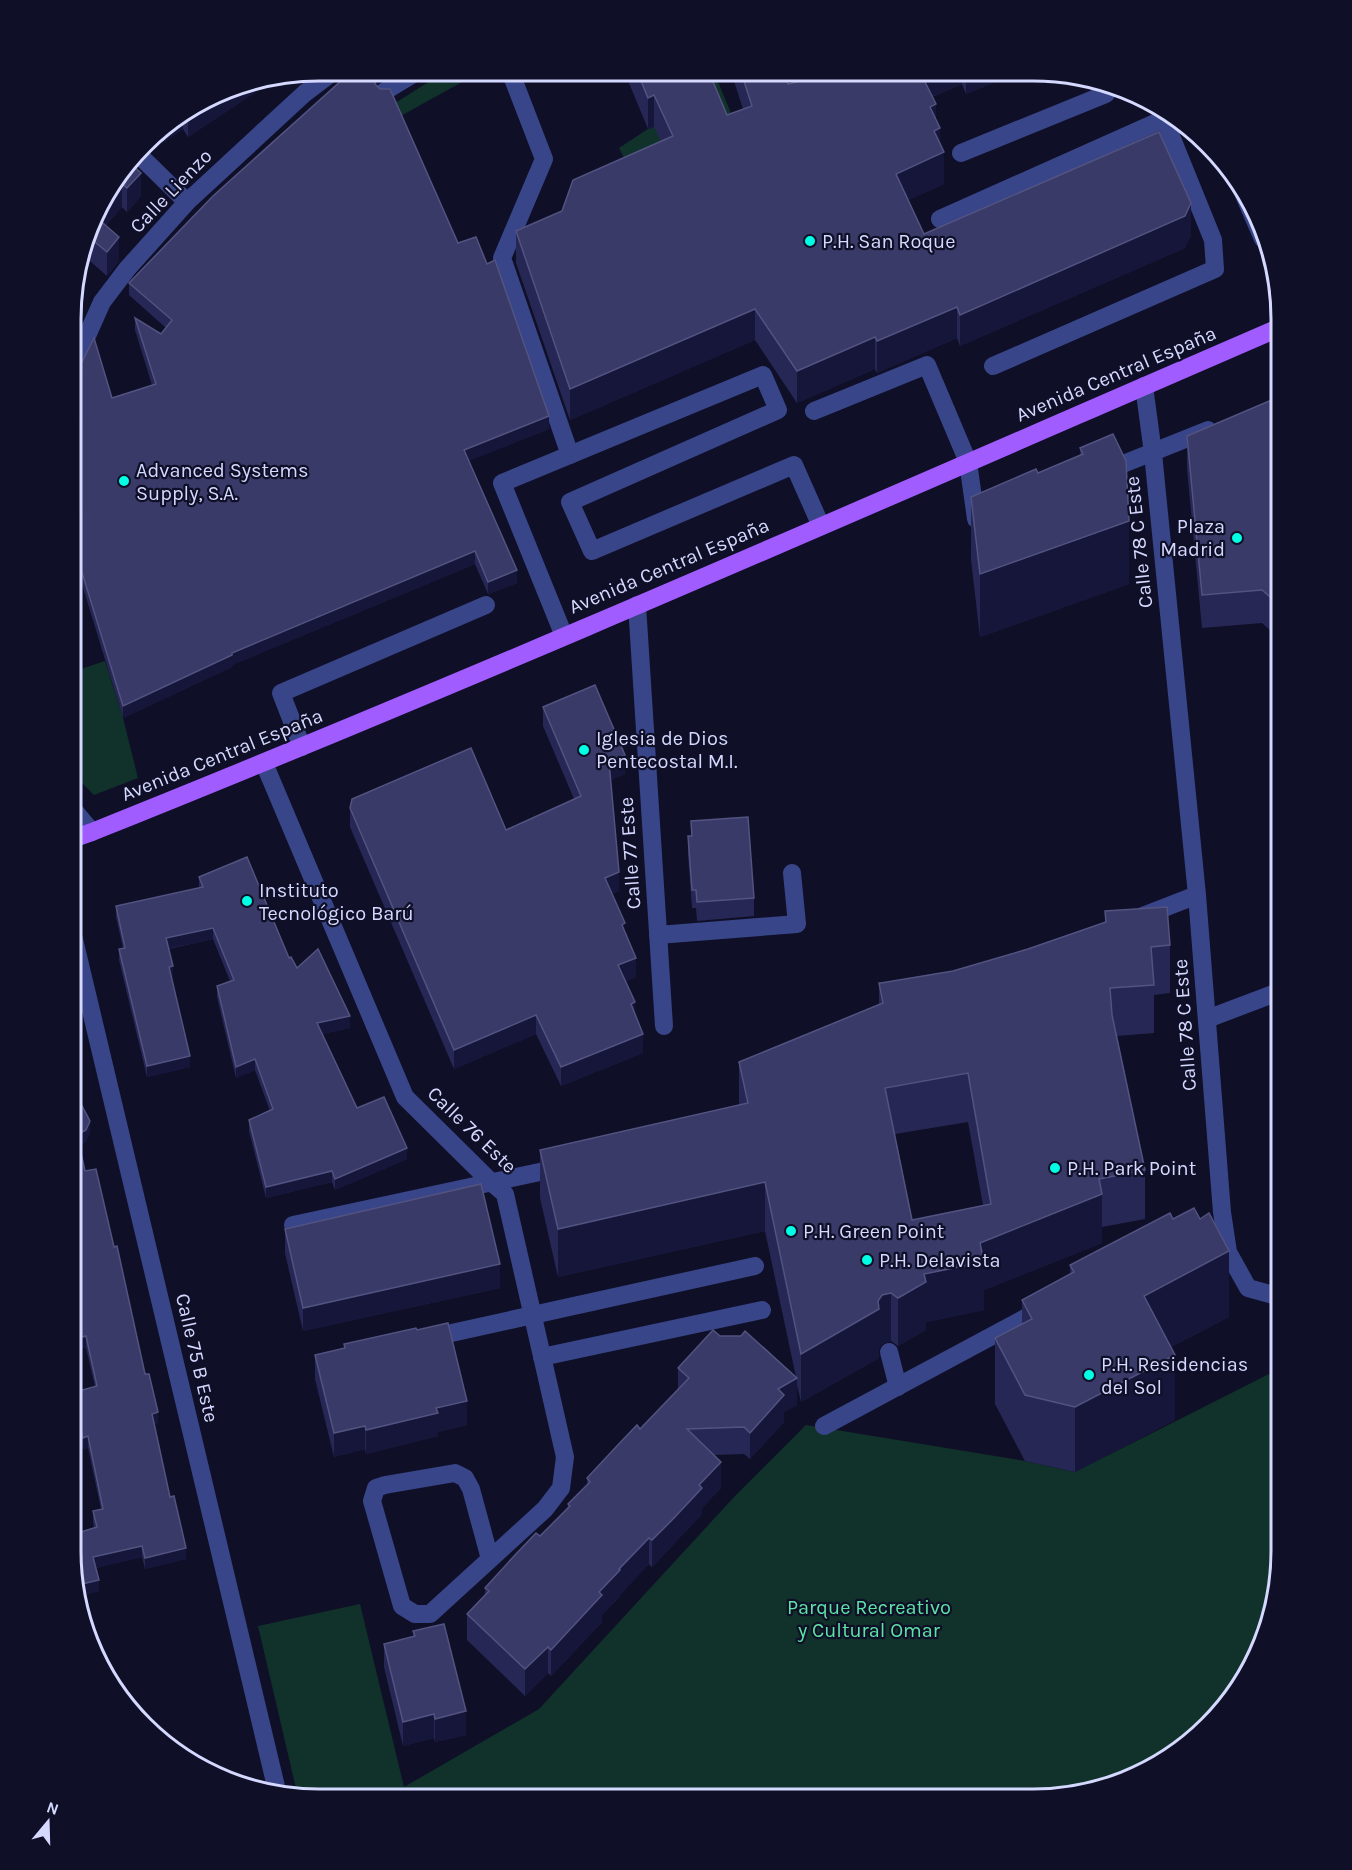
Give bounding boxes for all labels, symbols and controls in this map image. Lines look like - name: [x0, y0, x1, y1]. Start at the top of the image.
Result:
- street label: Calle Lienzo: [125, 144, 217, 238]
- place label: P.H. San Roque: [822, 230, 956, 253]
- marker: P.H. San Roque: [803, 234, 817, 248]
- street label: Avenida Central España: [1012, 321, 1220, 427]
- place label: Advanced Systems Supply, S.A.: [136, 459, 309, 505]
- marker: Advanced Systems Supply, S.A.: [117, 474, 131, 488]
- street label: Calle 78 C Este: [1121, 475, 1157, 609]
- street label: Avenida Central España: [565, 513, 773, 619]
- place label: Plaza Madrid: [1160, 515, 1225, 561]
- marker: Plaza Madrid: [1230, 531, 1244, 545]
- street label: Avenida Central España: [118, 704, 326, 806]
- place label: Iglesia de Dios Pentecostal M.I.: [596, 727, 738, 773]
- marker: Iglesia de Dios Pentecostal M.I.: [577, 743, 591, 757]
- street label: Calle 77 Este: [615, 796, 645, 910]
- place label: Instituto Tecnológico Barú: [259, 879, 414, 925]
- marker: Instituto Tecnológico Barú: [240, 894, 254, 908]
- street label: Calle 78 C Este: [1169, 958, 1201, 1092]
- street label: Calle 76 Este: [423, 1082, 521, 1178]
- place label: P.H. Park Point: [1067, 1157, 1197, 1180]
- marker: P.H. Park Point: [1048, 1161, 1062, 1175]
- place label: P.H. Green Point: [803, 1220, 945, 1243]
- marker: P.H. Green Point: [784, 1224, 798, 1238]
- place label: P.H. Delavista: [879, 1249, 1000, 1272]
- marker: P.H. Delavista: [860, 1253, 874, 1267]
- street label: Calle 75 B Este: [171, 1291, 223, 1425]
- place label: P.H. Residencias del Sol: [1101, 1353, 1248, 1399]
- marker: P.H. Residencias del Sol: [1082, 1368, 1096, 1382]
- park label: Parque Recreativo y Cultural Omar: [787, 1596, 951, 1642]
- north arrow: [18, 1792, 78, 1852]
- text: N: [44, 1797, 61, 1819]

